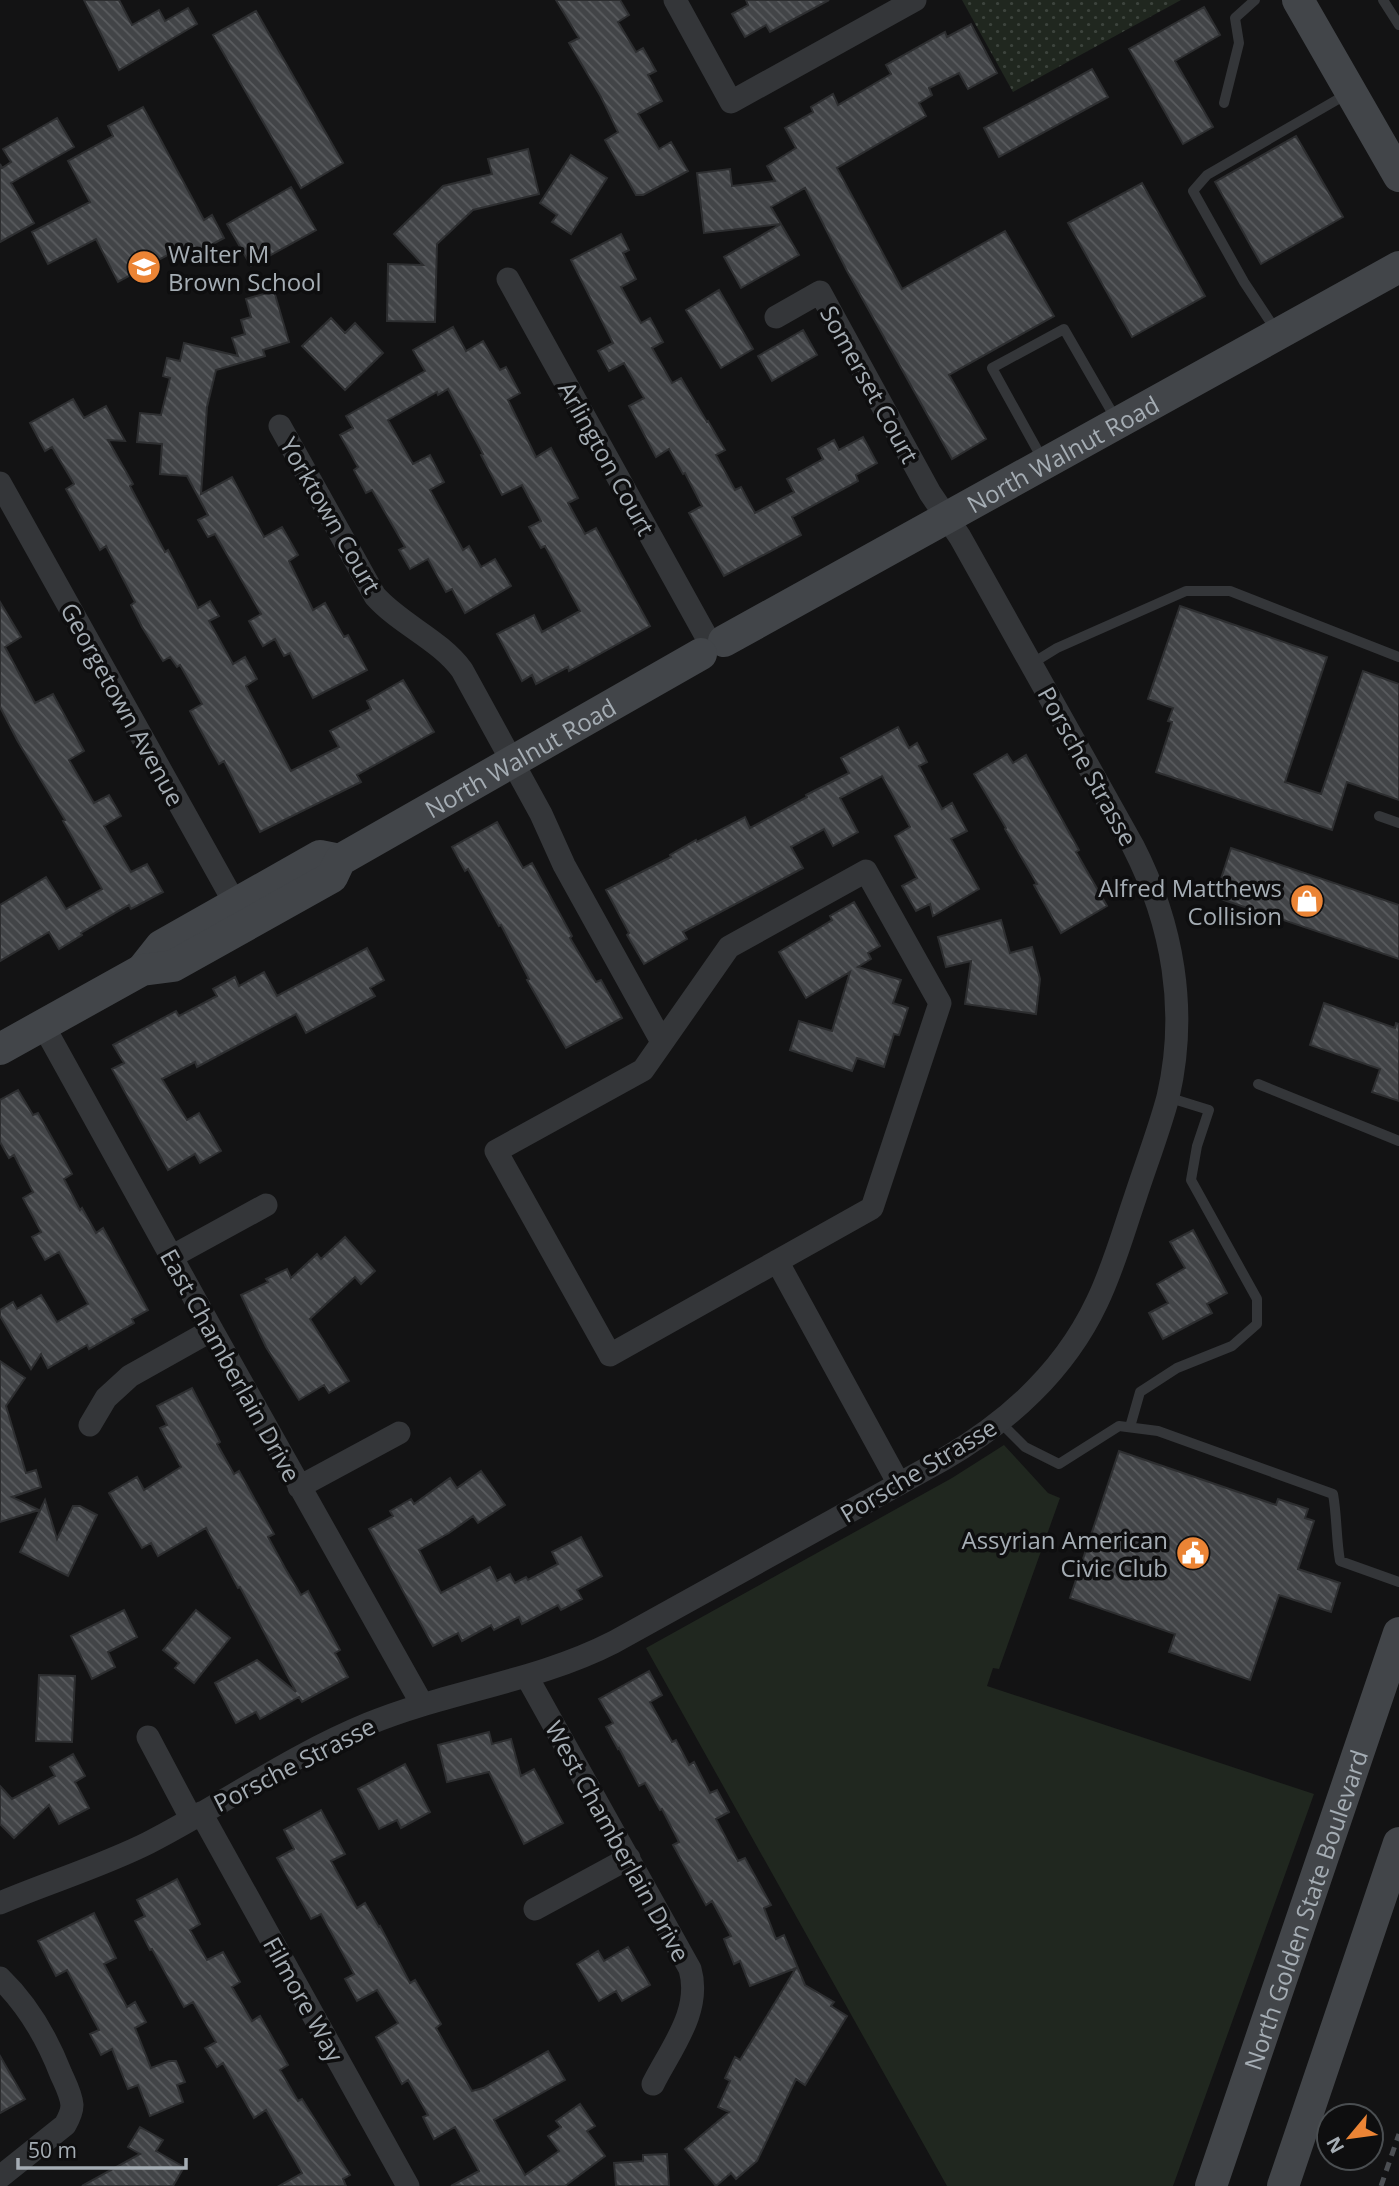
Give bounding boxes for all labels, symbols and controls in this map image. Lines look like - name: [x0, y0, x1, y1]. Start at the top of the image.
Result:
- place label: Walter M Brown School: [168, 237, 322, 298]
- school or university icon: Walter M Brown School: [125, 248, 163, 286]
- street label: Somerset Court: [813, 299, 927, 469]
- street label: Arlington Court: [551, 375, 663, 541]
- street label: North Walnut Road: [961, 387, 1165, 520]
- street label: Yorktown Court: [273, 431, 389, 599]
- street label: Georgetown Avenue: [53, 596, 193, 812]
- street label: Porsche Strasse: [1031, 680, 1145, 852]
- street label: North Walnut Road: [418, 690, 622, 825]
- place label: Alfred Matthews Collision: [1098, 871, 1282, 932]
- shop icon: Alfred Matthews Collision: [1288, 882, 1326, 920]
- street label: East Chamberlain Drive: [153, 1243, 309, 1487]
- street label: Porsche Strasse: [834, 1410, 1002, 1530]
- place label: Assyrian American Civic Club: [961, 1523, 1168, 1584]
- public building icon: Assyrian American Civic Club: [1174, 1534, 1212, 1572]
- street label: Porsche Strasse: [208, 1709, 380, 1819]
- street label: West Chamberlain Drive: [538, 1715, 698, 1967]
- street label: North Golden State Boulevard: [1235, 1745, 1375, 2074]
- street label: Filmore Way: [256, 1931, 352, 2068]
- north arrow: [1315, 2102, 1385, 2172]
- scale bar: [18, 2126, 186, 2170]
- text: N: [1320, 2132, 1350, 2158]
- text: 50 m: [28, 2136, 77, 2164]

